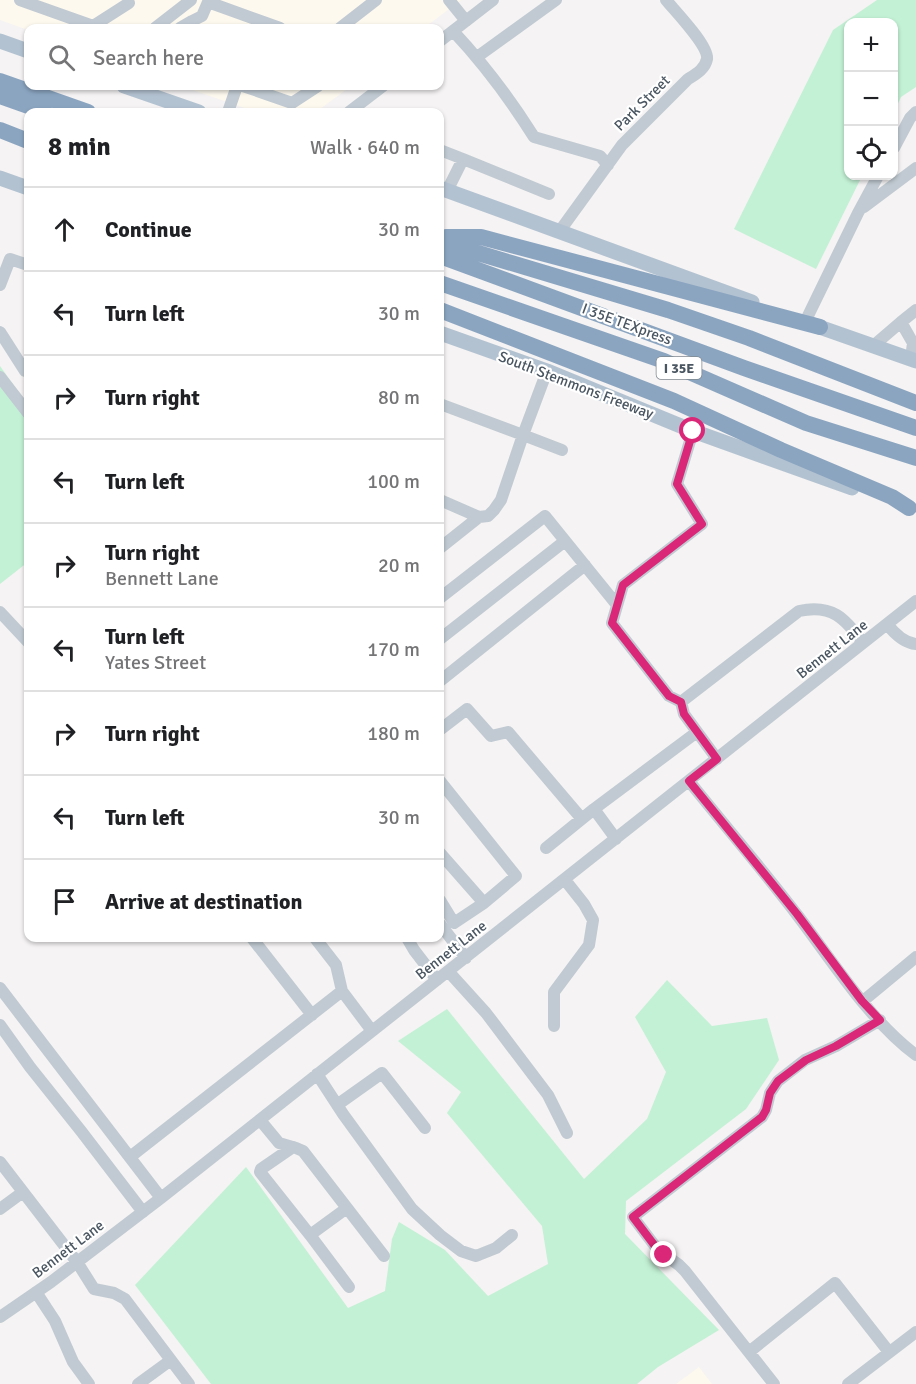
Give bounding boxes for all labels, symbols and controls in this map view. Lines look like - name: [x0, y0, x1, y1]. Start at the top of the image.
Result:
- map controls: [844, 18, 898, 180]
- button: +: [844, 18, 898, 72]
- search box: [24, 24, 444, 90]
- icon: search: [45, 41, 78, 74]
- text: Search here: [93, 44, 204, 71]
- street label: Park Street: [610, 71, 674, 135]
- button: −: [844, 72, 898, 126]
- button: locate: [844, 126, 898, 180]
- text: 8 min: [48, 131, 111, 163]
- text: Walk · 640 m: [310, 135, 420, 160]
- icon: ahead: [48, 213, 81, 246]
- text: Continue: [105, 216, 192, 243]
- text: 30 m: [378, 217, 420, 242]
- icon: left: [48, 297, 81, 330]
- street label: I 35E TEXpress: [580, 299, 675, 349]
- text: Turn left: [105, 300, 185, 327]
- text: 30 m: [378, 301, 420, 326]
- street label: South Stemmons Freeway: [496, 347, 656, 423]
- road number: I 35E: [656, 357, 702, 379]
- icon: right: [48, 381, 81, 414]
- text: Turn right: [105, 384, 200, 411]
- text: 80 m: [378, 385, 420, 410]
- route start: [679, 417, 705, 443]
- icon: left: [48, 465, 81, 498]
- text: Turn left: [105, 468, 185, 495]
- text: 100 m: [367, 469, 420, 494]
- text: Turn right: [105, 539, 200, 566]
- icon: right: [48, 549, 81, 582]
- text: 20 m: [378, 553, 420, 578]
- text: Bennett Lane: [105, 566, 219, 591]
- street label: Bennett Lane: [793, 616, 871, 682]
- text: Turn left: [105, 623, 185, 650]
- icon: left: [48, 633, 81, 666]
- text: 170 m: [367, 637, 420, 662]
- text: Yates Street: [105, 650, 206, 675]
- icon: right: [48, 717, 81, 750]
- text: Turn right: [105, 720, 200, 747]
- text: 180 m: [367, 721, 420, 746]
- icon: left: [48, 801, 81, 834]
- text: Turn left: [105, 804, 185, 831]
- text: 30 m: [378, 805, 420, 830]
- icon: arrive: [48, 885, 81, 918]
- text: Arrive at destination: [105, 888, 302, 915]
- street label: Bennett Lane: [412, 917, 490, 983]
- street label: Bennett Lane: [29, 1216, 107, 1282]
- route end: [650, 1241, 676, 1267]

